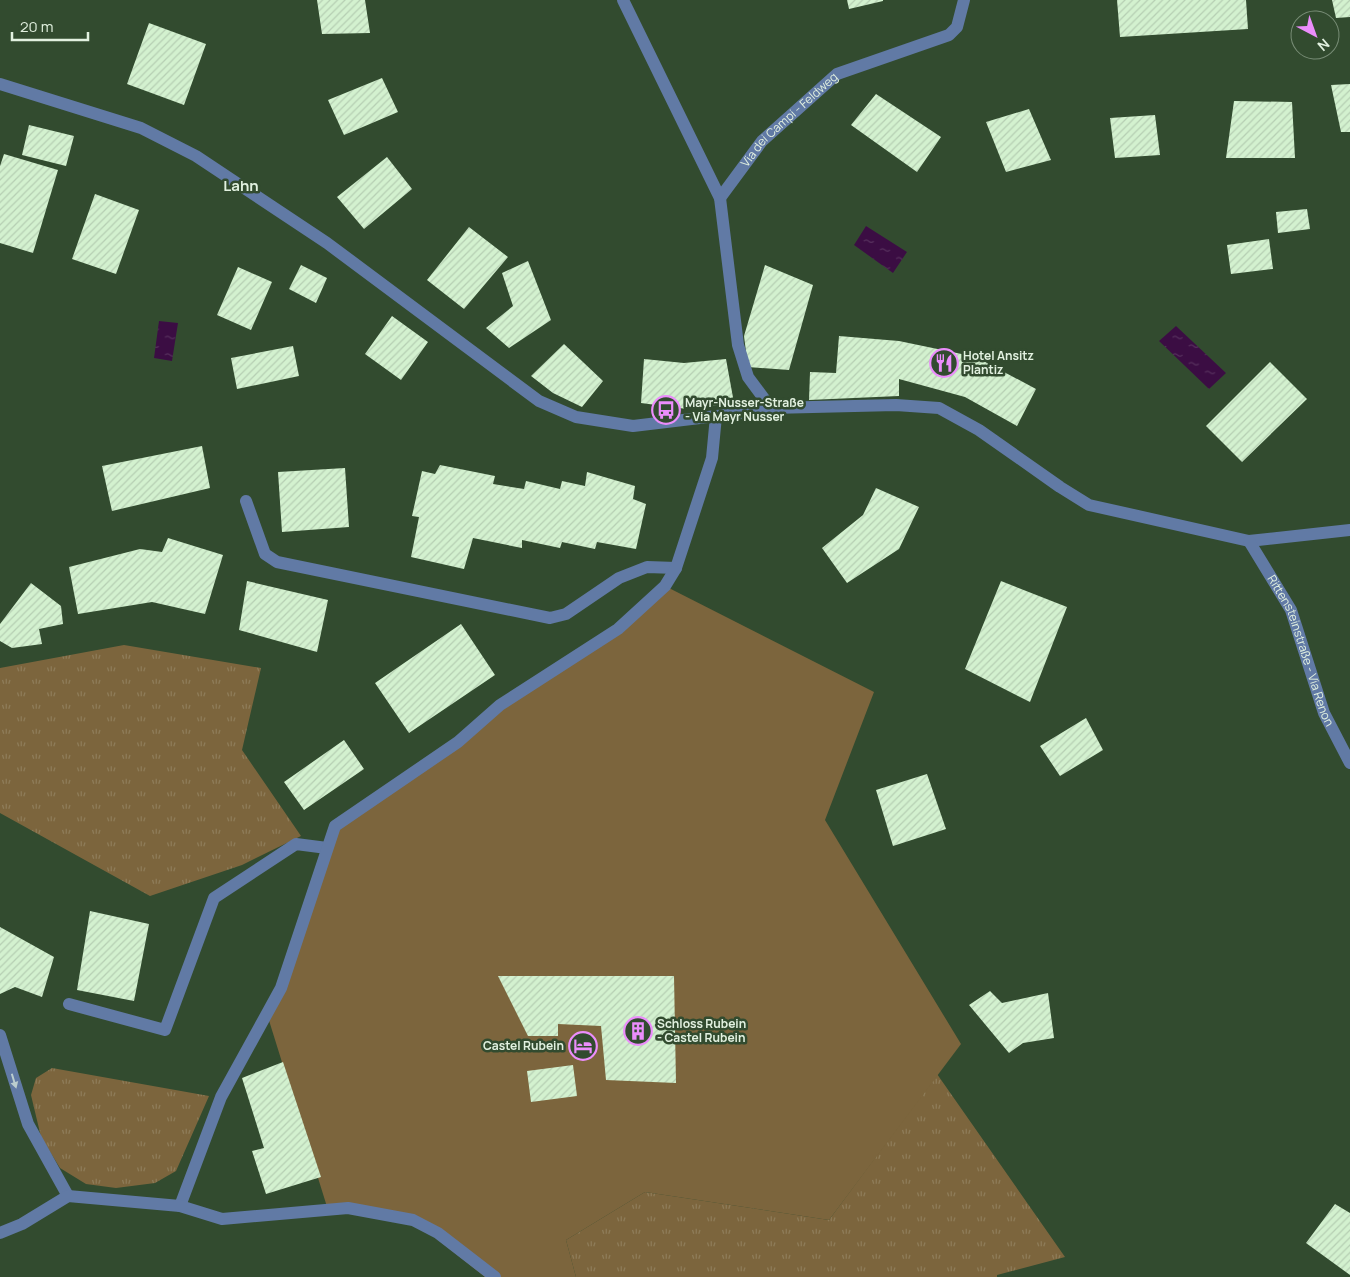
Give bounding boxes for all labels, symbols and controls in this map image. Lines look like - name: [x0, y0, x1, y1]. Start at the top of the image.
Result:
- scale bar: [12, 10, 89, 42]
- north arrow: [1290, 10, 1340, 60]
- text: 20 m: [20, 16, 53, 37]
- text: N: [1314, 35, 1334, 56]
- street label: Via dei Campi - Feldweg: [737, 68, 841, 170]
- district label: Lahn: [223, 175, 259, 196]
- place label: Hotel Ansitz Plantiz: [963, 347, 1034, 378]
- restaurant icon: Hotel Ansitz Plantiz: [929, 348, 959, 378]
- place label: Mayr-Nusser-Straße - Via Mayr Nusser: [685, 394, 804, 425]
- bus stop icon: Mayr-Nusser-Straße - Via Mayr Nusser: [651, 395, 681, 425]
- street label: Rittensteinstraße - Via Renon: [1264, 571, 1338, 729]
- place label: Schloss Rubein - Castel Rubein: [657, 1015, 746, 1046]
- building icon: Schloss Rubein - Castel Rubein: [623, 1016, 653, 1046]
- hotel icon: Castel Rubein: [568, 1031, 598, 1061]
- place label: Castel Rubein: [483, 1037, 564, 1054]
- one-way arrow: [11, 1074, 19, 1089]

